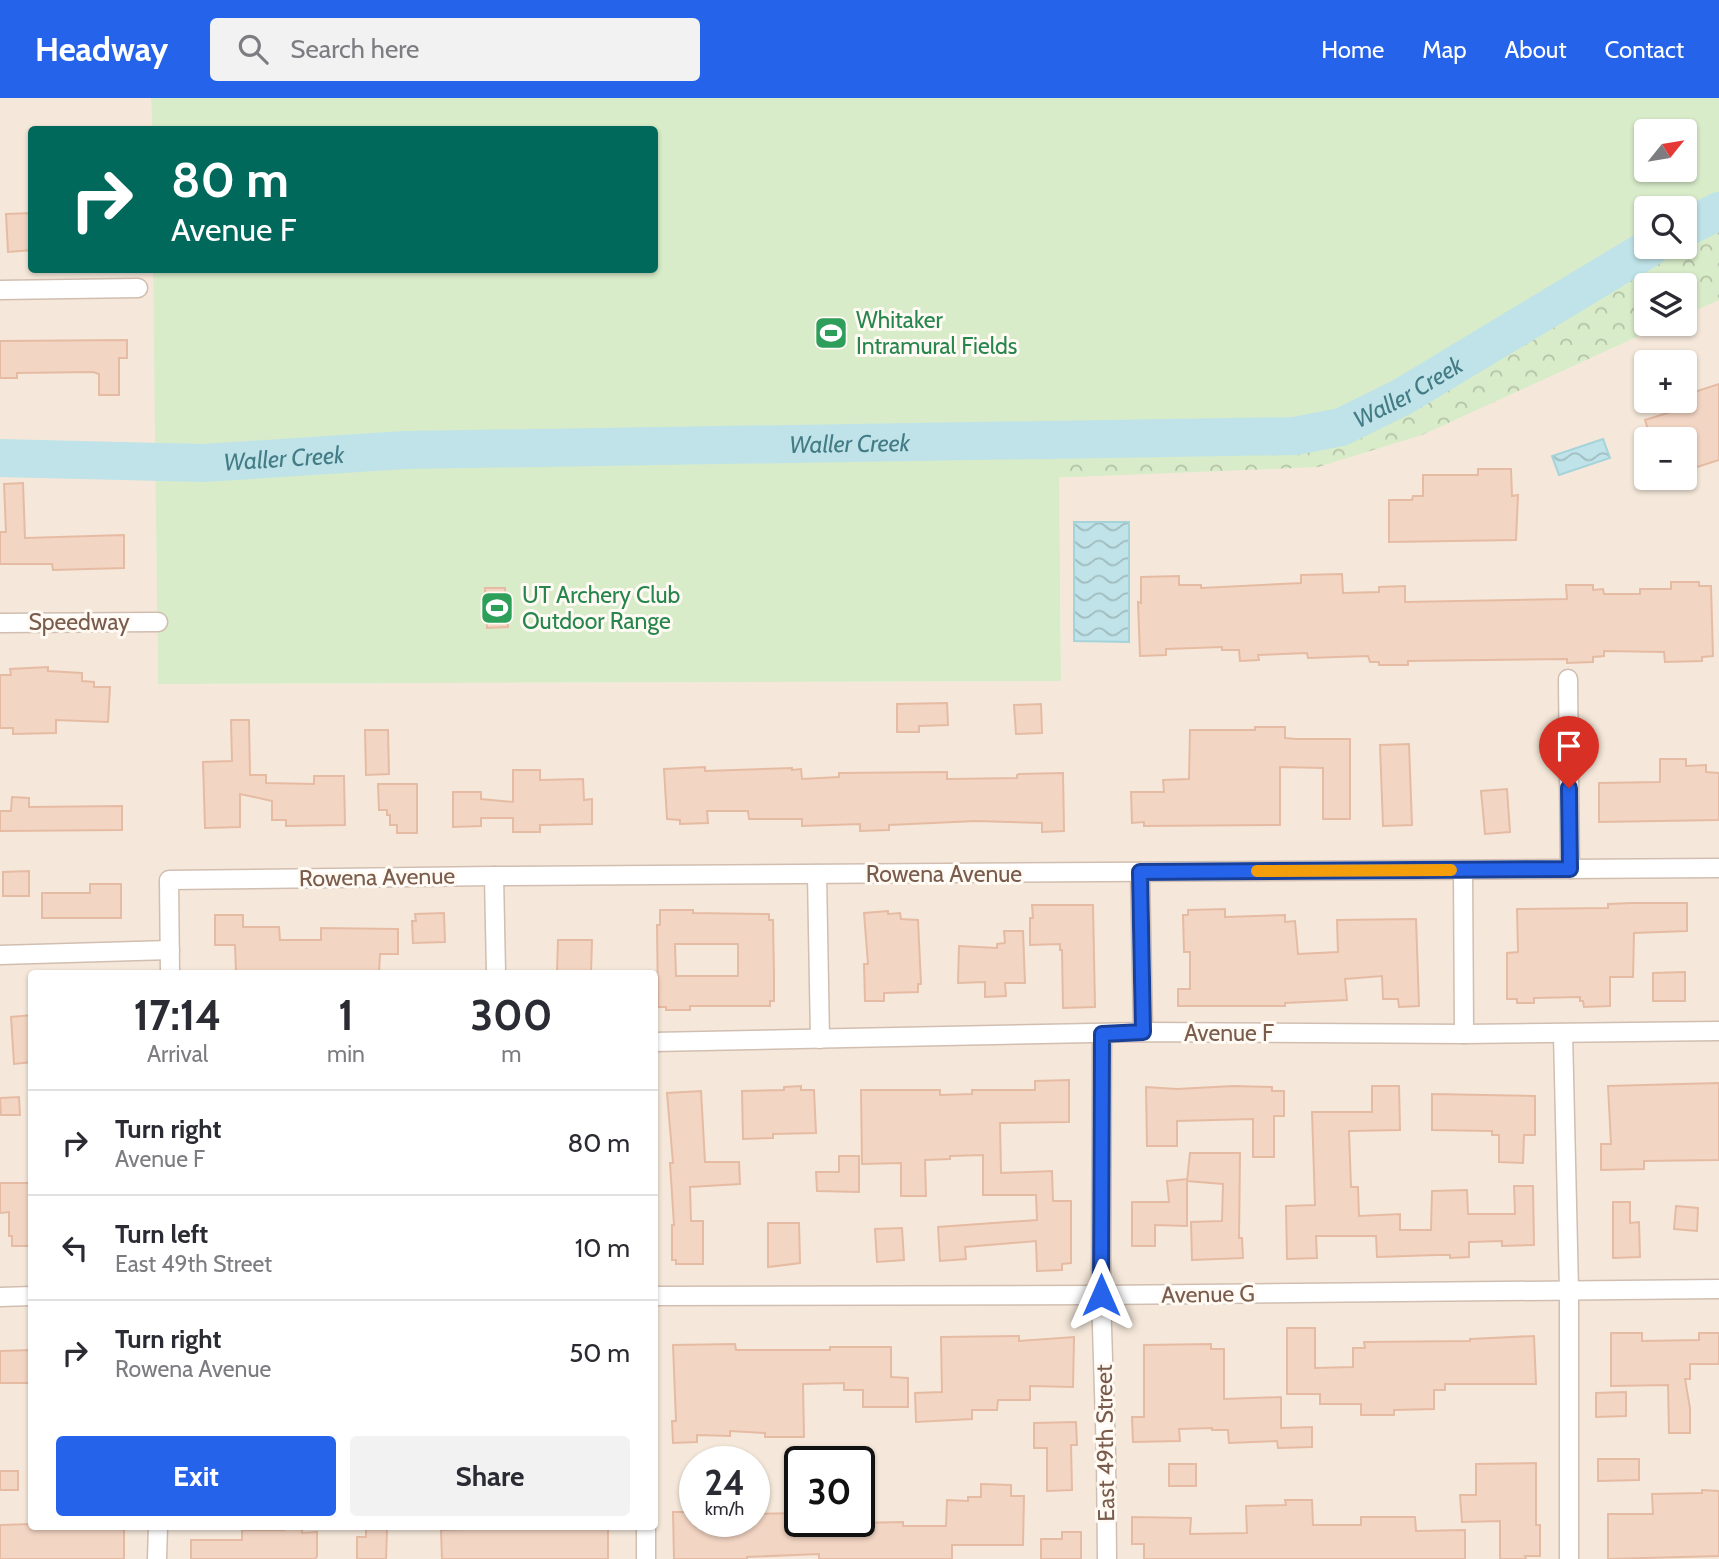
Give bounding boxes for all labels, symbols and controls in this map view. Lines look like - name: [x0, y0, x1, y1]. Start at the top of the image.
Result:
- search box: [210, 18, 700, 81]
- text: Headway: [35, 29, 168, 69]
- icon: search: [234, 30, 272, 68]
- text: Search here: [290, 33, 419, 65]
- text: Home: [1321, 35, 1384, 64]
- text: Map: [1422, 35, 1467, 64]
- text: About: [1505, 35, 1567, 64]
- text: Contact: [1605, 35, 1684, 64]
- north arrow: [1634, 119, 1698, 182]
- map controls: [1634, 119, 1697, 490]
- text: 80 m: [171, 150, 289, 209]
- icon: right: [56, 154, 147, 245]
- button: search: [1634, 196, 1697, 259]
- text: Avenue F: [171, 210, 296, 249]
- button: layers: [1634, 273, 1697, 336]
- place label: Whitaker Intramural Fields: [856, 306, 1017, 360]
- sports icon: Whitaker Intramural Fields: [812, 314, 850, 352]
- water label: Waller Creek: [1348, 349, 1468, 433]
- button: +: [1634, 350, 1697, 413]
- button: −: [1634, 427, 1697, 490]
- water label: Waller Creek: [789, 428, 911, 458]
- water label: Waller Creek: [223, 439, 346, 476]
- place label: UT Archery Club Outdoor Range: [522, 581, 681, 635]
- sports icon: UT Archery Club Outdoor Range: [478, 589, 516, 627]
- street label: Speedway: [28, 608, 130, 636]
- pin: [1539, 716, 1599, 788]
- icon: arrive: [1550, 727, 1588, 765]
- street label: Rowena Avenue: [866, 860, 1022, 888]
- street label: Rowena Avenue: [299, 862, 456, 892]
- text: 17:14: [134, 989, 221, 1041]
- text: 1: [338, 989, 354, 1041]
- text: 300: [470, 989, 552, 1041]
- street label: Avenue F: [1184, 1019, 1274, 1047]
- text: Arrival: [147, 1040, 208, 1068]
- text: min: [327, 1040, 365, 1068]
- text: m: [501, 1040, 522, 1068]
- text: Turn right: [115, 1113, 221, 1145]
- icon: right: [56, 1124, 94, 1162]
- text: 80 m: [567, 1127, 630, 1159]
- text: Avenue F: [115, 1145, 205, 1173]
- text: Turn left: [115, 1218, 208, 1250]
- icon: left: [56, 1229, 94, 1267]
- text: 10 m: [575, 1232, 630, 1264]
- text: East 49th Street: [115, 1250, 272, 1278]
- position arrow: [1064, 1258, 1138, 1332]
- street label: Avenue G: [1161, 1279, 1255, 1309]
- text: Turn right: [115, 1323, 221, 1355]
- icon: right: [56, 1334, 94, 1372]
- text: 50 m: [569, 1337, 630, 1369]
- text: Rowena Avenue: [115, 1355, 271, 1383]
- street label: East 49th Street: [1090, 1364, 1120, 1522]
- button: Exit: [56, 1436, 336, 1516]
- button: Share: [350, 1436, 630, 1516]
- speed limit sign: 30: [784, 1446, 875, 1537]
- text: 24: [704, 1461, 745, 1504]
- text: km/h: [705, 1498, 744, 1520]

